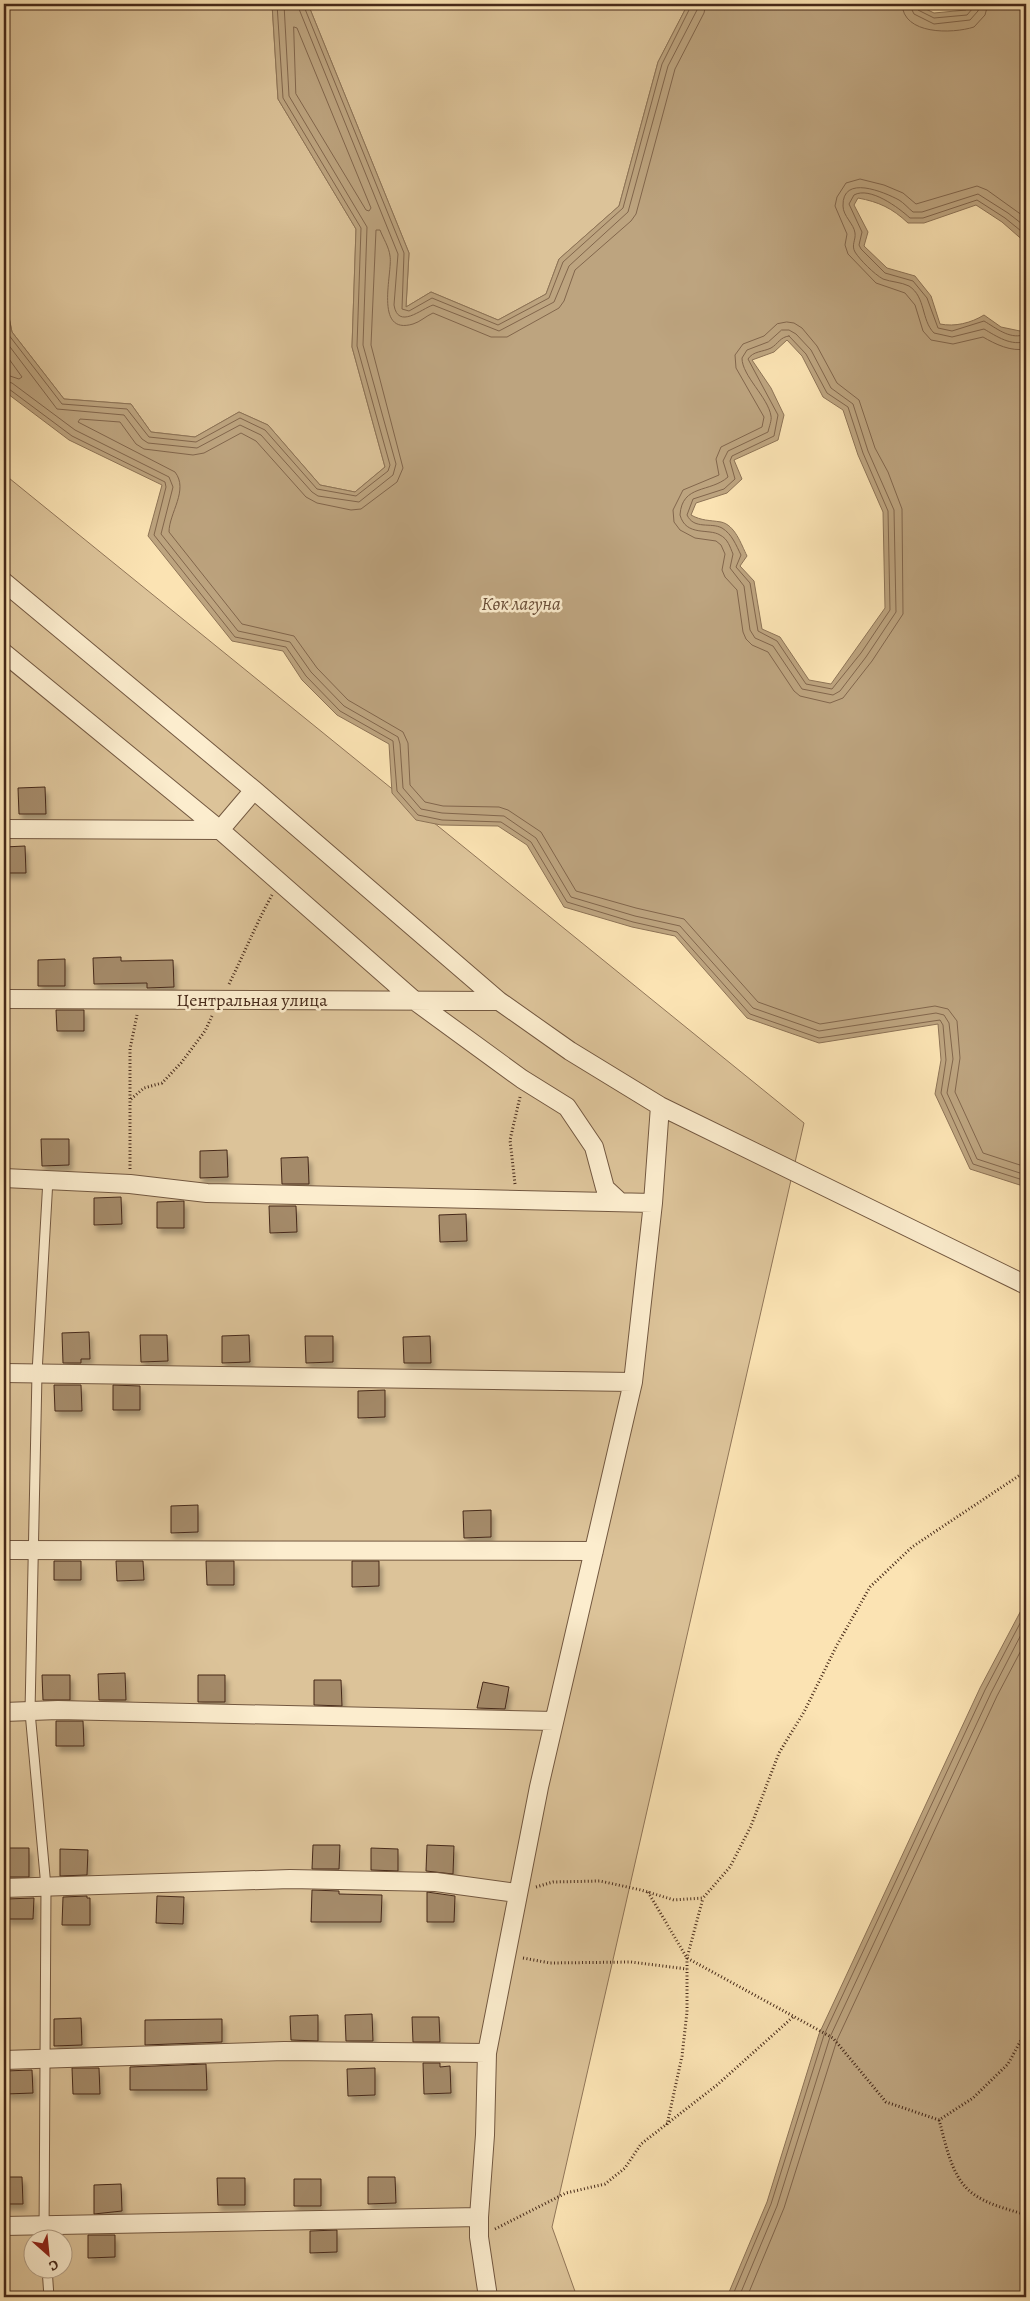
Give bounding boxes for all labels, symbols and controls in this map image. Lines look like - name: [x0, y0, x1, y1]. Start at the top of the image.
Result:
- water label: Көк лагуна: [481, 591, 561, 617]
- street label: Центральная улица: [176, 988, 328, 1012]
- north arrow: [22, 2228, 72, 2278]
- text: С: [45, 2255, 62, 2276]

